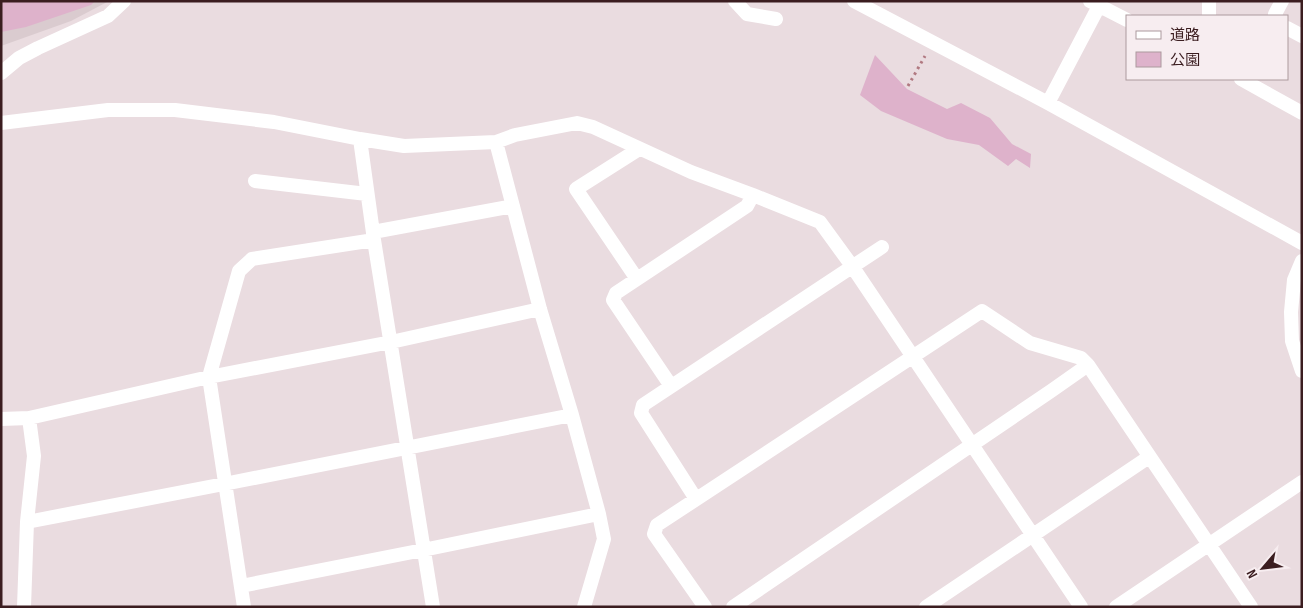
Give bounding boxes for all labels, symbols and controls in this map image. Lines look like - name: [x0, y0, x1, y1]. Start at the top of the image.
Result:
- legend: [1126, 15, 1288, 80]
- text: 道路: [1170, 26, 1200, 45]
- text: 公園: [1170, 51, 1200, 70]
- north arrow: [1238, 543, 1288, 593]
- text: N: [1243, 567, 1261, 581]

